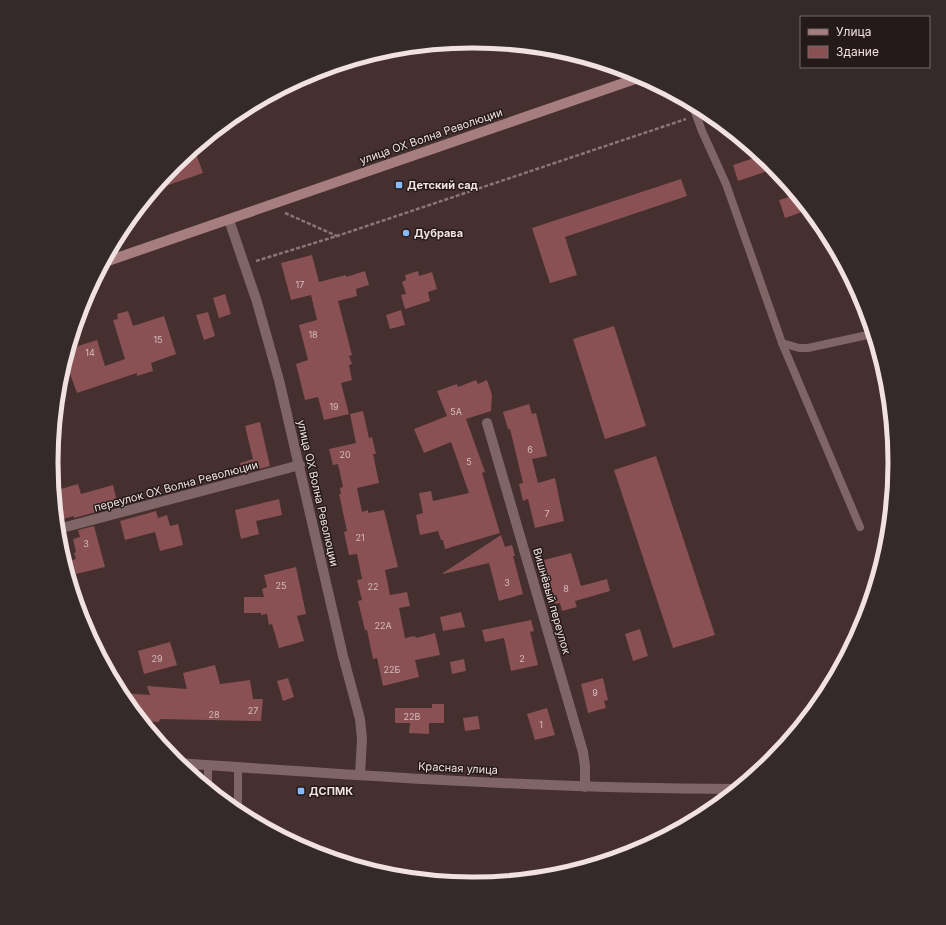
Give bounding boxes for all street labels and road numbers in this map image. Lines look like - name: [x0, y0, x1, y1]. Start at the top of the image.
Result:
- street label: улица ОХ Волна Революции: [358, 105, 504, 167]
- street label: улица ОХ Волна Революции: [294, 418, 342, 568]
- street label: переулок ОХ Волна Революции: [92, 457, 260, 515]
- street label: Вишнёвый переулок: [530, 546, 574, 656]
- street label: Красная улица: [418, 759, 498, 777]

